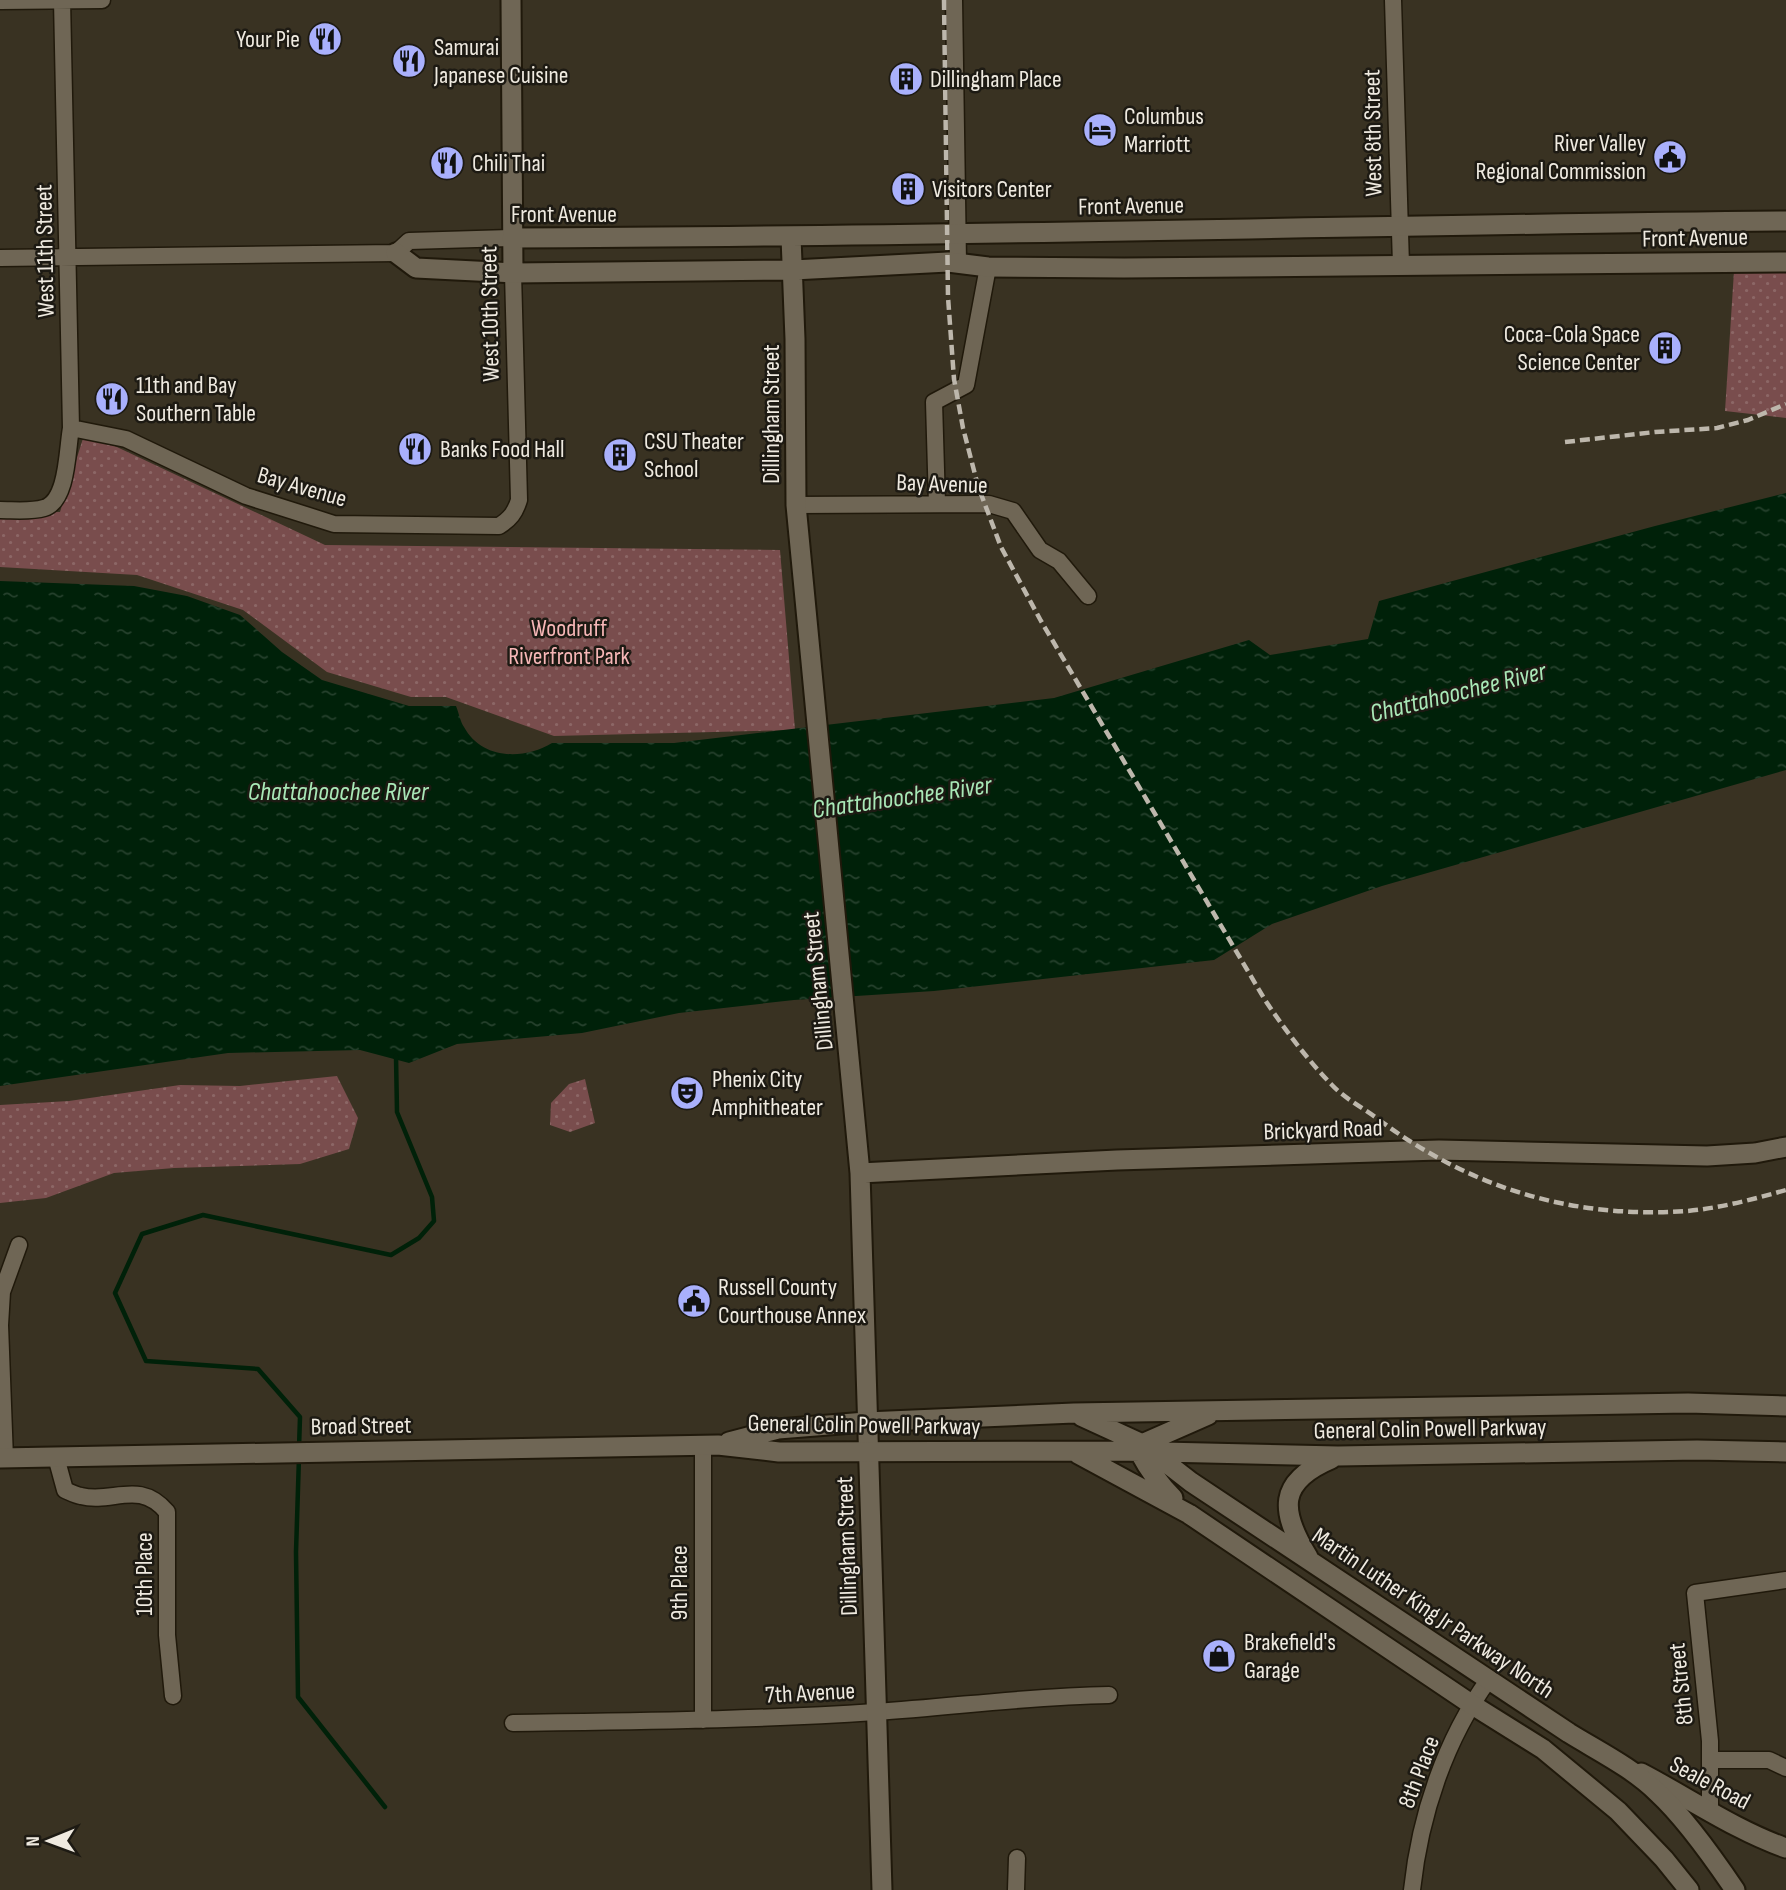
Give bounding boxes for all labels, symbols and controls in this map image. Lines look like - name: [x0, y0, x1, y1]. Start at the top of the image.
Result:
- restaurant icon: Your Pie: [306, 20, 344, 58]
- place label: Your Pie: [236, 25, 300, 54]
- place label: Samurai Japanese Cuisine: [433, 33, 568, 90]
- restaurant icon: Samurai Japanese Cuisine: [390, 42, 428, 80]
- building icon: Dillingham Place: [887, 60, 925, 98]
- place label: Dillingham Place: [930, 65, 1062, 94]
- street label: West 8th Street: [1357, 69, 1389, 197]
- place label: Columbus Marriott: [1124, 102, 1204, 159]
- hotel icon: Columbus Marriott: [1081, 111, 1119, 149]
- place label: River Valley Regional Commission: [1475, 129, 1646, 186]
- public building icon: River Valley Regional Commission: [1651, 138, 1689, 176]
- restaurant icon: Chili Thai: [428, 144, 466, 182]
- place label: Chili Thai: [472, 149, 545, 178]
- building icon: Visitors Center: [889, 170, 927, 208]
- place label: Visitors Center: [932, 175, 1052, 204]
- street label: West 11th Street: [29, 184, 61, 318]
- street label: Front Avenue: [1078, 191, 1184, 221]
- street label: Front Avenue: [511, 200, 617, 229]
- street label: Front Avenue: [1642, 223, 1748, 253]
- street label: West 10th Street: [474, 246, 506, 382]
- place label: Coca-Cola Space Science Center: [1504, 320, 1640, 377]
- building icon: Coca-Cola Space Science Center: [1646, 329, 1684, 367]
- street label: Dillingham Street: [757, 344, 786, 484]
- place label: 11th and Bay Southern Table: [136, 371, 256, 428]
- restaurant icon: 11th and Bay Southern Table: [93, 380, 131, 418]
- place label: CSU Theater School: [644, 427, 744, 484]
- restaurant icon: Banks Food Hall: [396, 430, 434, 468]
- place label: Banks Food Hall: [440, 435, 564, 464]
- building icon: CSU Theater School: [601, 436, 639, 474]
- street label: Bay Avenue: [254, 460, 350, 514]
- street label: Bay Avenue: [896, 468, 988, 500]
- park label: Woodruff Riverfront Park: [508, 614, 630, 671]
- water label: Chattahoochee River: [1367, 656, 1551, 730]
- water label: Chattahoochee River: [810, 770, 995, 826]
- water label: Chattahoochee River: [248, 777, 430, 808]
- street label: Dillingham Street: [796, 910, 840, 1052]
- place label: Phenix City Amphitheater: [711, 1065, 823, 1122]
- theatre icon: Phenix City Amphitheater: [668, 1074, 706, 1112]
- street label: Brickyard Road: [1263, 1113, 1383, 1147]
- place label: Russell County Courthouse Annex: [718, 1273, 866, 1330]
- public building icon: Russell County Courthouse Annex: [675, 1282, 713, 1320]
- street label: General Colin Powell Parkway: [747, 1408, 981, 1442]
- street label: Broad Street: [310, 1411, 412, 1441]
- street label: General Colin Powell Parkway: [1313, 1412, 1547, 1446]
- street label: Dillingham Street: [830, 1476, 864, 1616]
- street label: Martin Luther King Jr Parkway North: [1307, 1521, 1559, 1705]
- street label: 10th Place: [130, 1532, 159, 1616]
- street label: 9th Place: [665, 1545, 694, 1621]
- place label: Brakefield's Garage: [1244, 1628, 1336, 1685]
- shop icon: Brakefield's Garage: [1200, 1637, 1238, 1675]
- street label: 8th Street: [1662, 1641, 1700, 1727]
- street label: 7th Avenue: [764, 1676, 856, 1710]
- street label: 8th Place: [1392, 1732, 1446, 1812]
- street label: Seale Road: [1665, 1750, 1755, 1816]
- north arrow: [14, 1806, 84, 1876]
- text: N: [22, 1836, 45, 1847]

